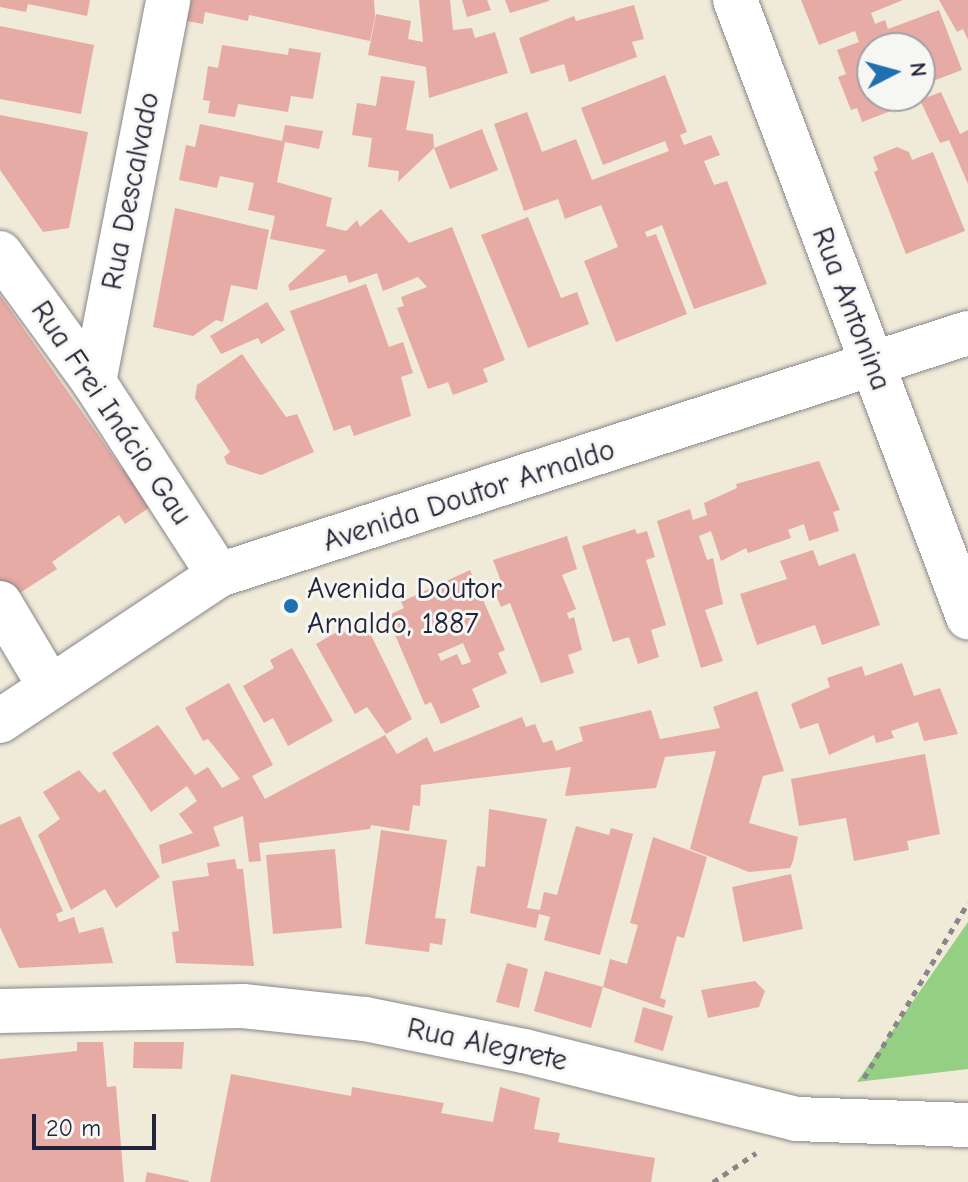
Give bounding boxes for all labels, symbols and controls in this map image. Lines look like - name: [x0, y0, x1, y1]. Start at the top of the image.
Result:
- north arrow: [856, 32, 936, 112]
- text: N: [904, 61, 932, 78]
- street label: Rua Descalvado: [94, 89, 168, 293]
- street label: Rua Antonina: [803, 222, 899, 396]
- street label: Rua Frei Inácio Gau: [23, 294, 199, 532]
- street label: Avenida Doutor Arnaldo: [319, 432, 619, 560]
- place label: Avenida Doutor Arnaldo, 1887: [307, 571, 502, 642]
- marker: Avenida Doutor Arnaldo, 1887: [282, 597, 300, 615]
- street label: Rua Alegrete: [404, 1010, 570, 1080]
- scale bar: [36, 1098, 160, 1148]
- text: 20 m: [46, 1114, 101, 1142]

